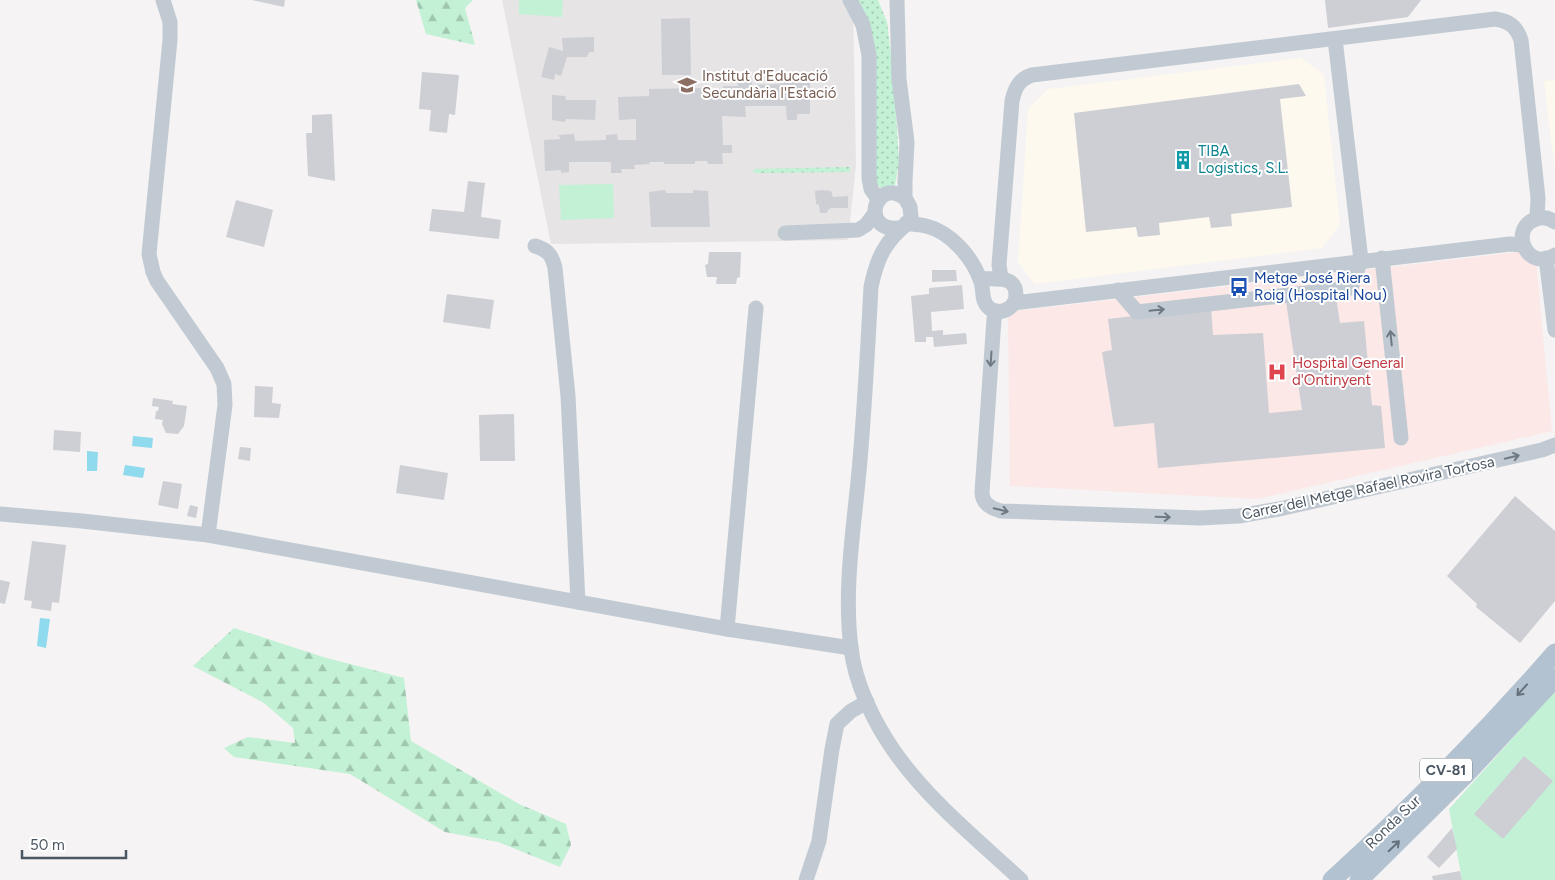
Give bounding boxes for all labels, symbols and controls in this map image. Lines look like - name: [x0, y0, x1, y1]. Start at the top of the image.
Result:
- place label: Institut d'Educació Secundària l'Estació: [702, 67, 837, 102]
- school or university icon: Institut d'Educació Secundària l'Estació: [676, 74, 698, 96]
- place label: TIBA Logistics, S.L.: [1198, 142, 1288, 177]
- building icon: TIBA Logistics, S.L.: [1172, 149, 1194, 171]
- place label: Metge José Riera Roig (Hospital Nou): [1254, 269, 1387, 304]
- bus stop icon: Metge José Riera Roig (Hospital Nou): [1228, 276, 1250, 298]
- one-way arrow: [1149, 305, 1165, 314]
- one-way arrow: [1386, 330, 1395, 346]
- one-way arrow: [987, 351, 996, 367]
- place label: Hospital General d'Ontinyent: [1292, 354, 1404, 389]
- hospital icon: Hospital General d'Ontinyent: [1266, 361, 1288, 383]
- street label: Carrer del Metge Rafael Rovira Tortosa: [1240, 452, 1496, 524]
- one-way arrow: [1503, 452, 1519, 461]
- one-way arrow: [993, 506, 1009, 515]
- one-way arrow: [1155, 512, 1171, 521]
- one-way arrow: [1516, 683, 1528, 696]
- road number: CV-81: [1420, 758, 1472, 782]
- street label: Ronda Sur: [1362, 791, 1424, 853]
- scale bar: [22, 828, 126, 860]
- text: 50 m: [30, 836, 65, 854]
- one-way arrow: [1388, 840, 1400, 852]

